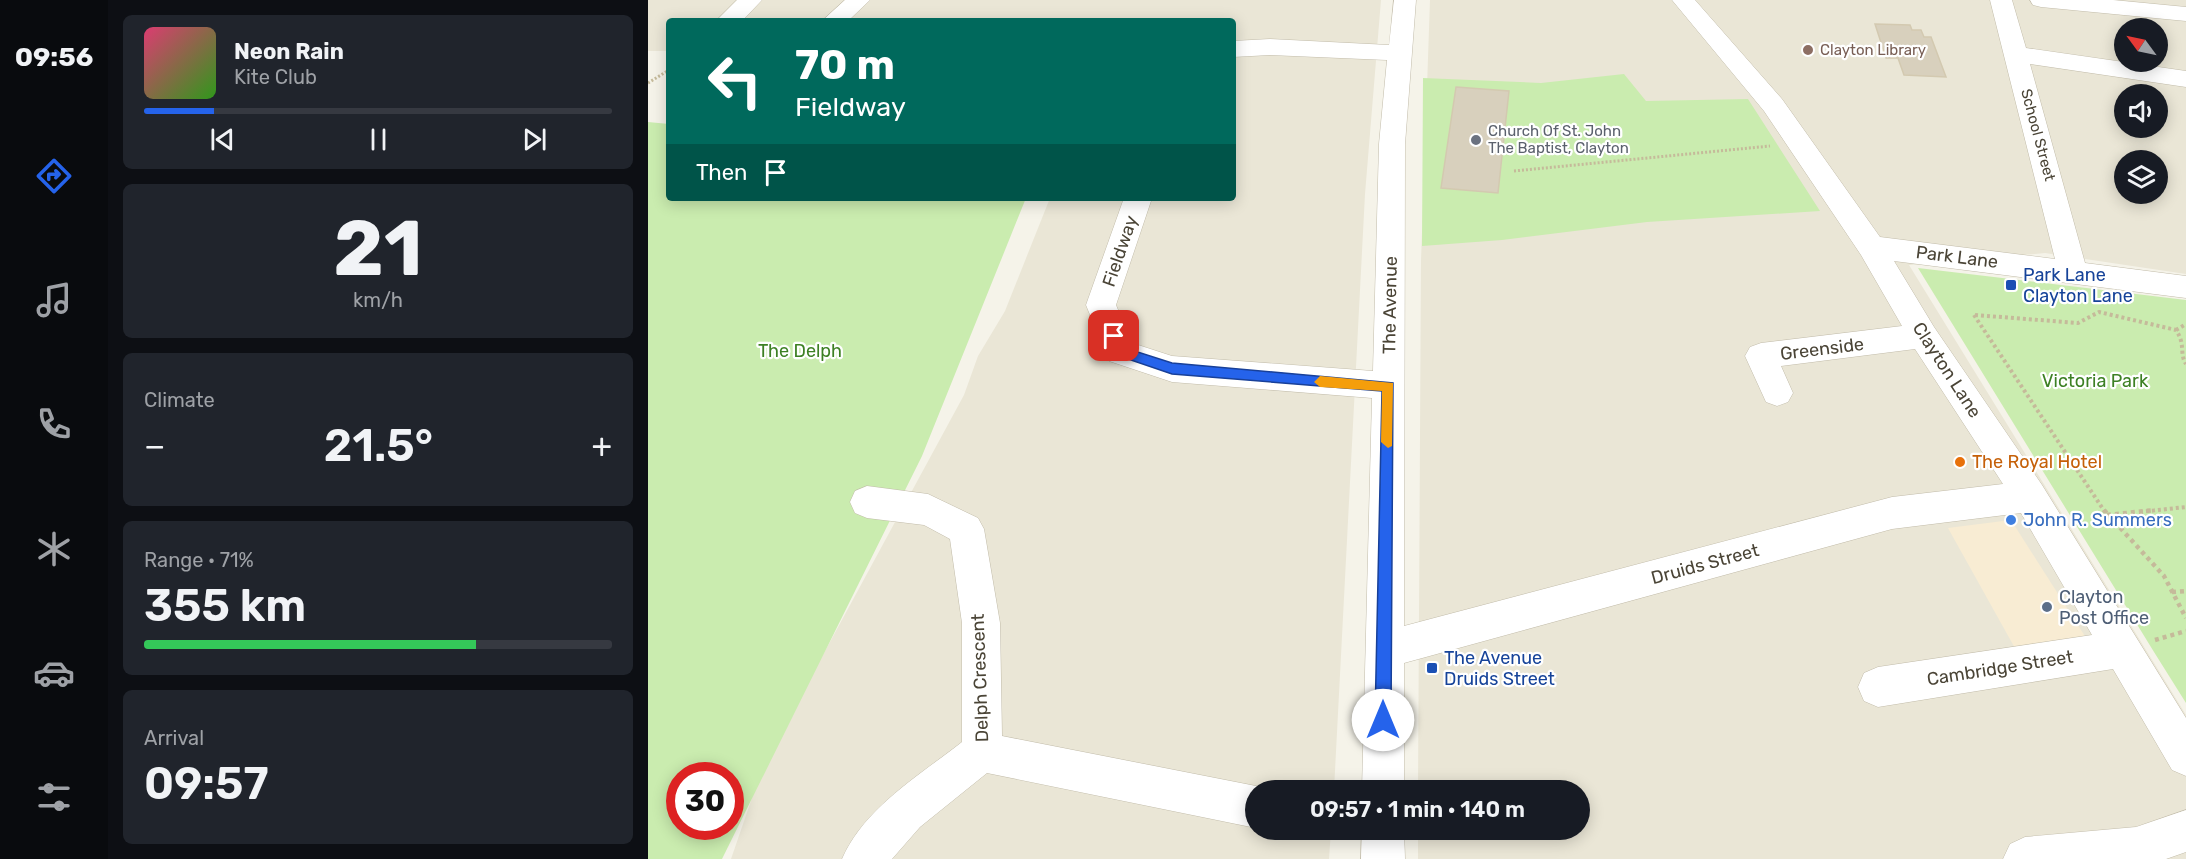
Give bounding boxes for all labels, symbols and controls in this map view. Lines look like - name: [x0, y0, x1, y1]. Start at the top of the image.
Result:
- north arrow: [2114, 18, 2168, 72]
- map controls: [2114, 18, 2168, 204]
- text: Neon Rain: [234, 38, 344, 65]
- text: 70 m: [795, 40, 895, 90]
- text: 09:56: [15, 41, 93, 73]
- place label: Clayton Library: [1820, 41, 1926, 59]
- icon: left: [696, 42, 774, 120]
- marker: Clayton Library: [1801, 43, 1815, 57]
- text: Kite Club: [234, 65, 317, 89]
- button: sound: [2114, 84, 2168, 138]
- street label: School Street: [2017, 87, 2059, 183]
- text: Fieldway: [795, 91, 906, 123]
- place label: Church Of St. John The Baptist, Clayton: [1488, 122, 1629, 157]
- icon: previous: [206, 123, 239, 156]
- icon: pause: [362, 123, 395, 156]
- icon: next: [518, 123, 551, 156]
- marker: Church Of St. John The Baptist, Clayton: [1469, 133, 1483, 147]
- button: layers: [2114, 150, 2168, 204]
- icon: directions: [33, 155, 75, 197]
- icon: arrive: [759, 156, 792, 189]
- text: Then: [696, 159, 747, 186]
- text: 21: [333, 202, 423, 295]
- street label: Fieldway: [1098, 212, 1142, 290]
- street label: Park Lane: [1915, 241, 1999, 273]
- street label: The Avenue: [1378, 256, 1402, 354]
- place label: Park Lane Clayton Lane: [2023, 264, 2133, 307]
- marker: Park Lane Clayton Lane: [2004, 278, 2018, 292]
- icon: music: [33, 279, 75, 321]
- text: km/h: [353, 288, 403, 312]
- pin: [1088, 310, 1139, 361]
- street label: Clayton Lane: [1908, 318, 1986, 422]
- icon: arrive: [1097, 319, 1130, 352]
- street label: Greenside: [1779, 333, 1865, 365]
- park label: The Delph: [758, 340, 842, 362]
- park label: Victoria Park: [2042, 370, 2149, 392]
- text: Climate: [144, 388, 215, 412]
- icon: phone: [33, 403, 75, 445]
- text: 21.5°: [324, 419, 433, 472]
- text: −: [144, 426, 165, 465]
- text: +: [591, 426, 612, 465]
- place label: The Royal Hotel: [1972, 451, 2102, 473]
- marker: The Royal Hotel: [1953, 455, 1967, 469]
- place label: John R. Summers: [2023, 509, 2172, 531]
- marker: John R. Summers: [2004, 513, 2018, 527]
- icon: climate: [33, 528, 75, 570]
- street label: Druids Street: [1649, 539, 1761, 589]
- text: Range · 71%: [144, 548, 254, 572]
- text: 355 km: [144, 579, 306, 632]
- place label: Clayton Post Office: [2059, 586, 2149, 629]
- marker: Clayton Post Office: [2040, 600, 2054, 614]
- street label: Delph Crescent: [967, 613, 993, 743]
- street label: Cambridge Street: [1925, 646, 2075, 690]
- place label: The Avenue Druids Street: [1444, 647, 1555, 690]
- icon: car: [33, 652, 75, 694]
- marker: The Avenue Druids Street: [1425, 661, 1439, 675]
- position arrow: [1351, 688, 1415, 752]
- text: Arrival: [144, 726, 204, 750]
- text: 09:57: [144, 757, 269, 810]
- speed limit sign: 30: [666, 762, 744, 840]
- icon: filters: [33, 776, 75, 818]
- text: 09:57 · 1 min · 140 m: [1310, 796, 1525, 823]

